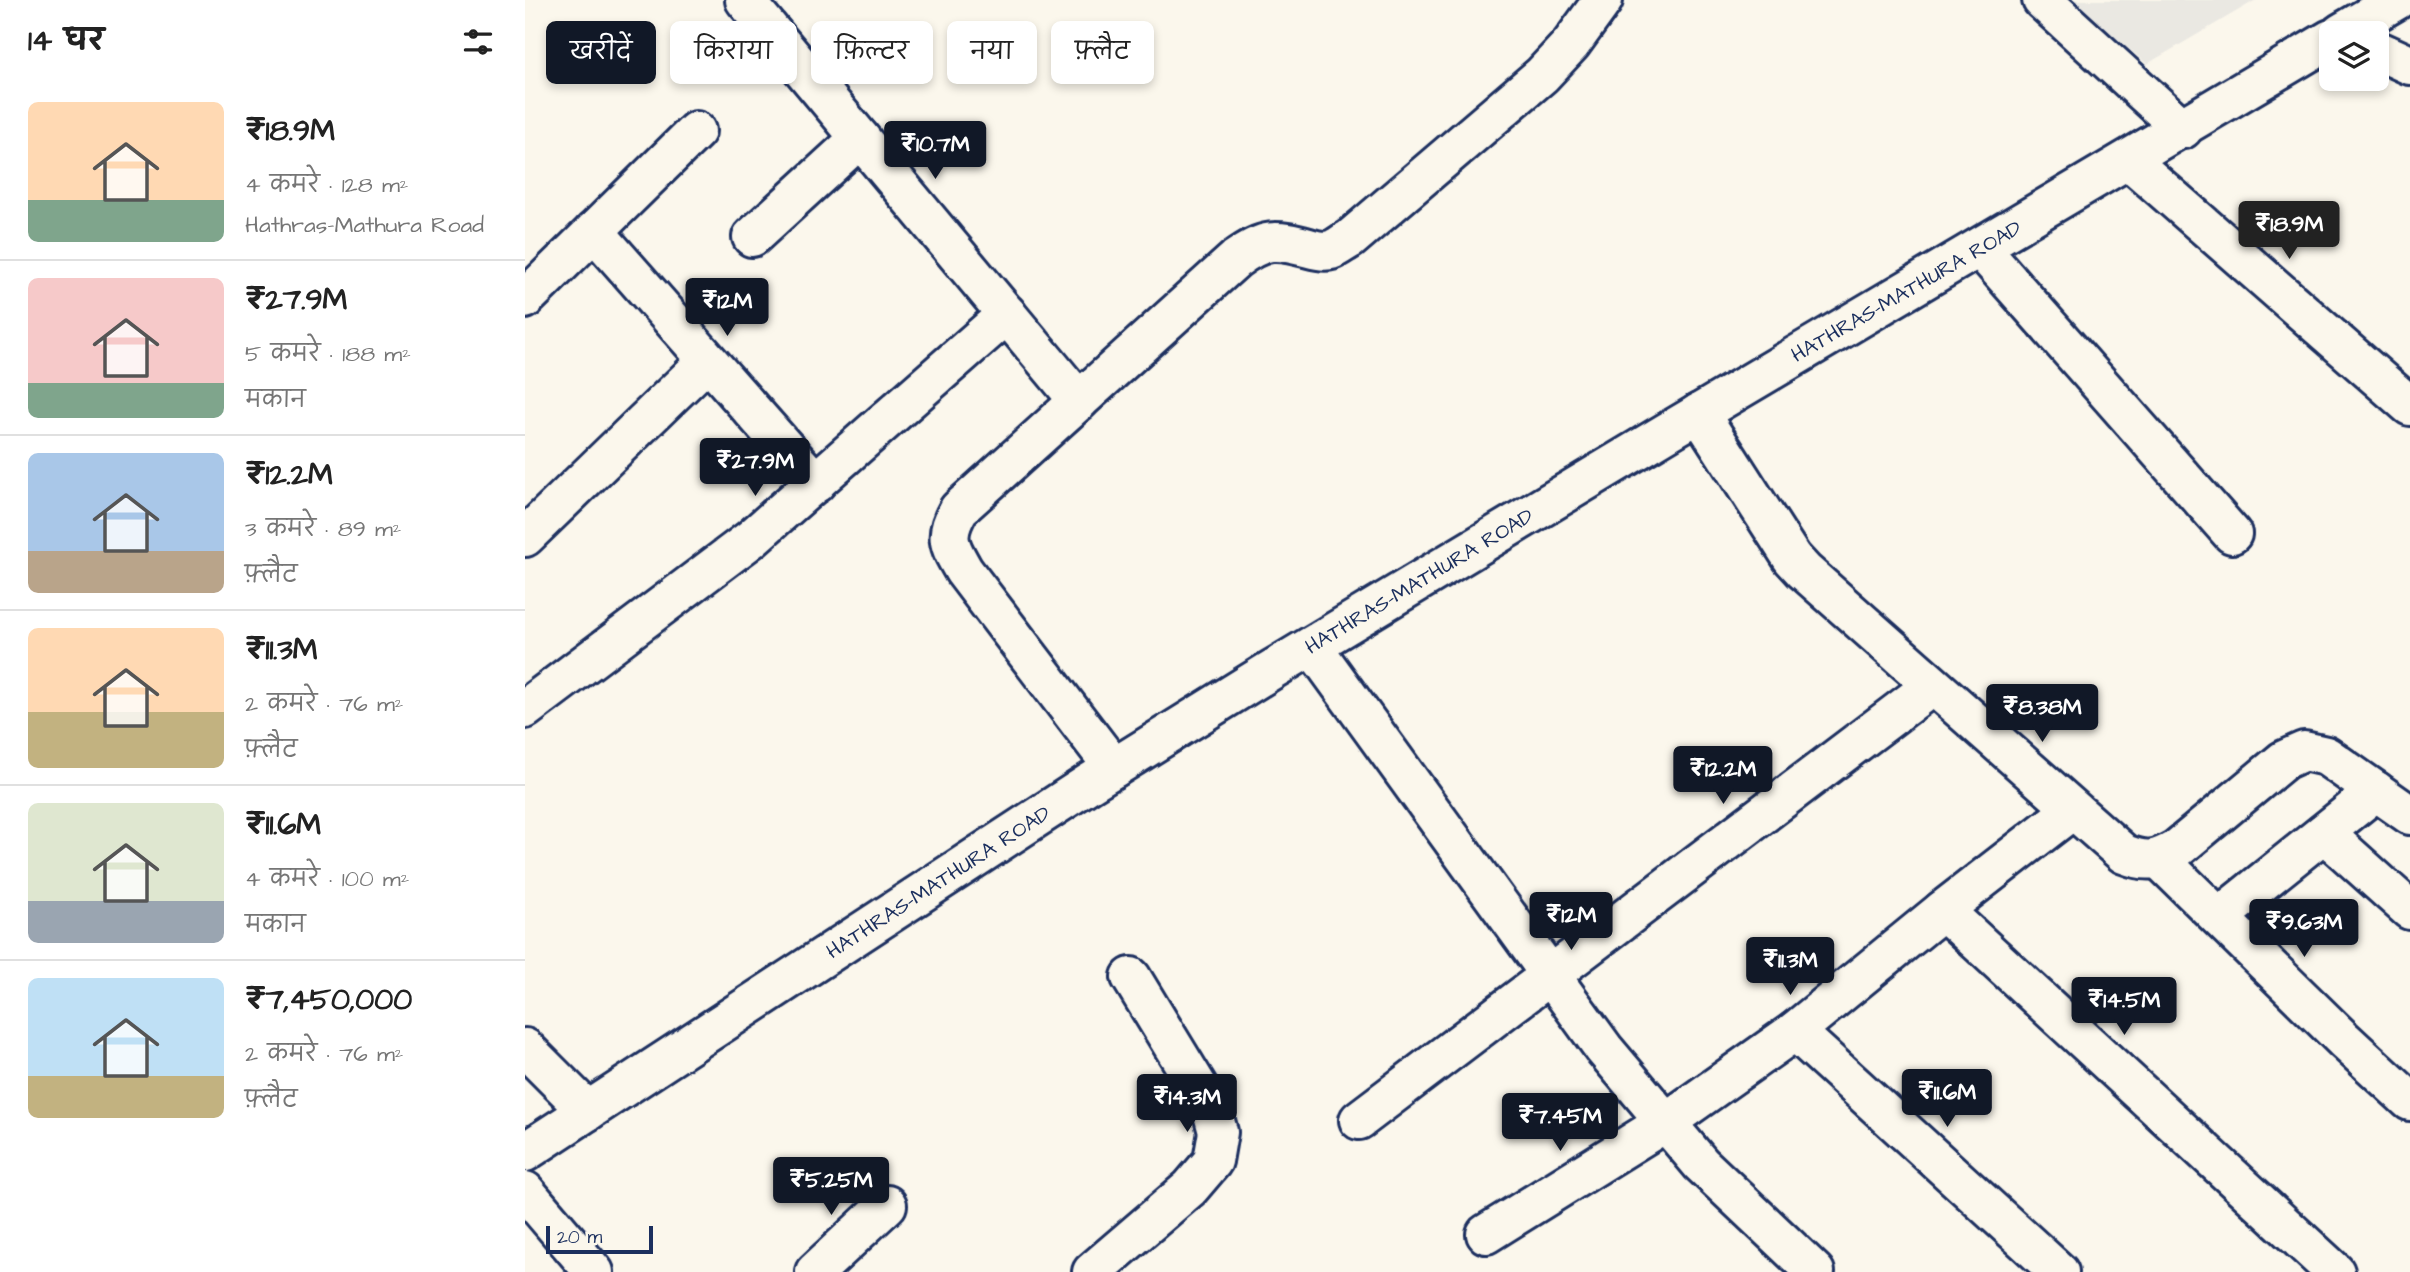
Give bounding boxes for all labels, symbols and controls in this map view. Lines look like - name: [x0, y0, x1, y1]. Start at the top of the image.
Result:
- text: 14 घर: [28, 20, 104, 62]
- chip: खरीदें: [546, 21, 656, 84]
- chip: किराया: [670, 21, 797, 84]
- chip: फ़िल्टर: [811, 21, 933, 84]
- chip: नया: [947, 21, 1037, 84]
- chip: फ़्लैट: [1051, 21, 1154, 84]
- map controls: [2319, 21, 2389, 91]
- button: layers: [2319, 21, 2389, 91]
- icon: filters: [459, 23, 497, 61]
- text: ₹18.9M: [245, 110, 335, 152]
- pin: ₹10.7M: [878, 122, 992, 181]
- text: ₹10.7M: [900, 128, 970, 160]
- icon: home: [84, 130, 168, 214]
- text: 4 कमरे · 128 m²: [245, 169, 408, 201]
- pin: ₹18.9M: [2232, 202, 2346, 261]
- text: ₹18.9M: [2255, 208, 2324, 240]
- text: Hathras-Mathura Road: [245, 209, 484, 241]
- street label: HATHRAS-MATHURA ROAD: [1786, 213, 2027, 369]
- pin: ₹12M: [686, 278, 768, 338]
- text: ₹27.9M: [245, 279, 347, 321]
- text: ₹12M: [702, 285, 752, 317]
- icon: home: [84, 306, 168, 390]
- text: 5 कमरे · 188 m²: [245, 338, 411, 370]
- text: मकान: [245, 384, 306, 416]
- pin: ₹27.9M: [698, 438, 812, 498]
- text: ₹27.9M: [716, 445, 794, 477]
- text: ₹12.2M: [245, 454, 333, 496]
- icon: home: [84, 481, 168, 565]
- street label: HATHRAS-MATHURA ROAD: [1300, 501, 1539, 661]
- text: 3 कमरे · 89 m²: [245, 513, 401, 545]
- text: फ़्लैट: [245, 559, 297, 591]
- text: ₹11.3M: [245, 629, 318, 671]
- icon: home: [84, 656, 168, 740]
- pin: ₹8.38M: [1985, 684, 2099, 744]
- text: 2 कमरे · 76 m²: [245, 688, 404, 720]
- text: ₹8.38M: [2002, 691, 2082, 723]
- text: फ़्लैट: [245, 734, 297, 766]
- pin: ₹12.2M: [1666, 746, 1780, 806]
- text: ₹12.2M: [1689, 753, 1757, 785]
- street label: HATHRAS-MATHURA ROAD: [821, 799, 1056, 966]
- text: ₹11.6M: [245, 804, 321, 846]
- icon: home: [84, 831, 168, 915]
- text: 4 कमरे · 100 m²: [245, 863, 409, 895]
- pin: ₹12M: [1530, 892, 1612, 952]
- text: ₹12M: [1546, 899, 1596, 931]
- pin: ₹9.63M: [2247, 900, 2361, 959]
- text: ₹9.63M: [2265, 906, 2343, 938]
- text: मकान: [245, 909, 306, 941]
- pin: ₹11.3M: [1733, 937, 1847, 997]
- text: ₹11.3M: [1762, 944, 1818, 976]
- pin: ₹14.5M: [2067, 978, 2181, 1037]
- text: ₹7,450,000: [245, 979, 412, 1021]
- text: ₹14.5M: [2088, 984, 2160, 1016]
- icon: home: [84, 1006, 168, 1090]
- text: 2 कमरे · 76 m²: [245, 1038, 404, 1070]
- pin: ₹11.6M: [1890, 1070, 2004, 1129]
- pin: ₹14.3M: [1130, 1074, 1244, 1134]
- text: ₹11.6M: [1918, 1076, 1976, 1108]
- text: ₹14.3M: [1153, 1081, 1221, 1113]
- text: फ़्लैट: [245, 1084, 297, 1116]
- pin: ₹7.45M: [1503, 1094, 1617, 1153]
- text: ₹7.45M: [1518, 1100, 1602, 1132]
- pin: ₹5.25M: [774, 1158, 888, 1217]
- text: ₹5.25M: [789, 1164, 873, 1196]
- scale bar: [546, 1223, 653, 1255]
- text: 20 m: [557, 1224, 602, 1251]

